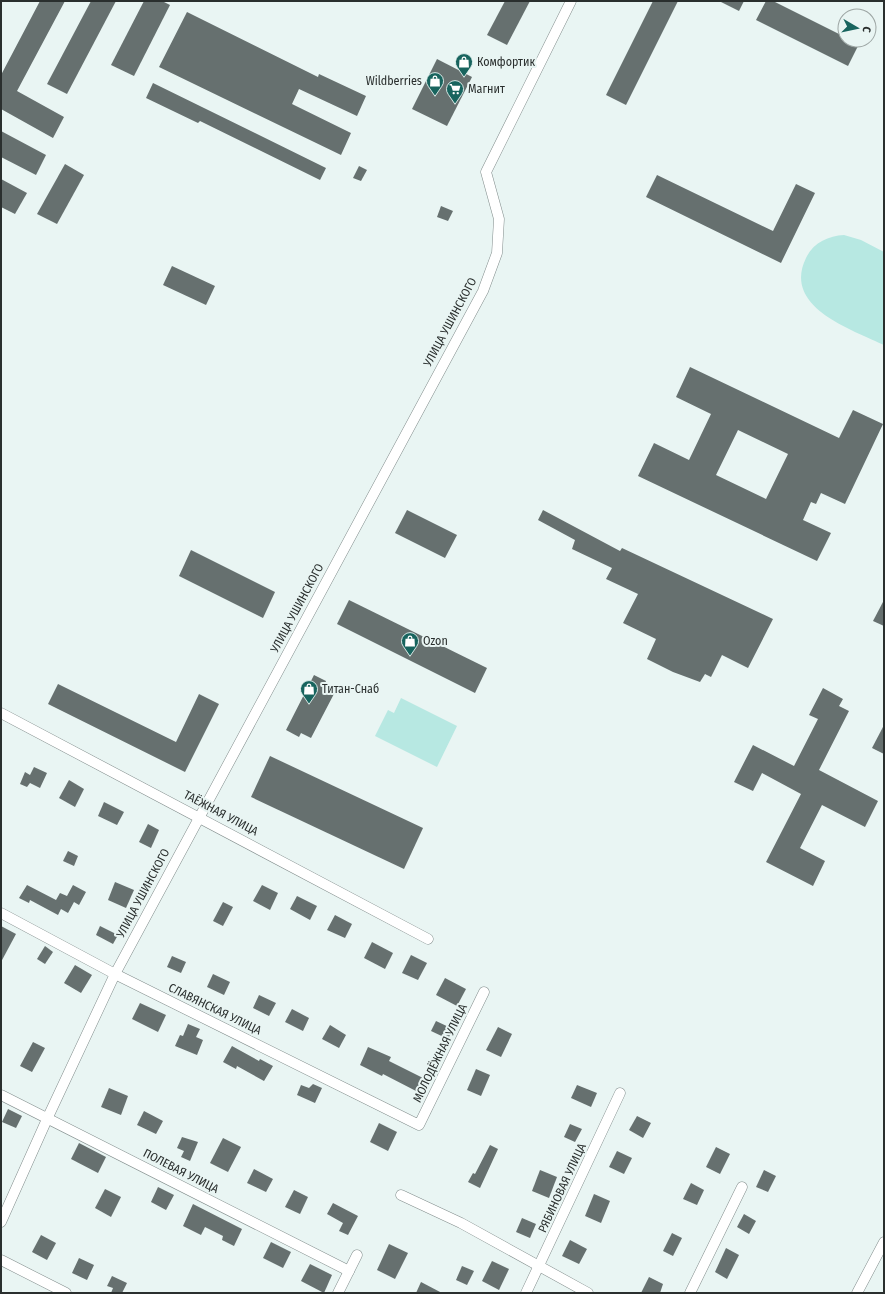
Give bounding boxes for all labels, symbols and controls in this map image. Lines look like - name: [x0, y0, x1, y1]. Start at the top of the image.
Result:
- north arrow: [837, 8, 877, 48]
- text: С: [859, 26, 873, 34]
- shop icon: Комфортик: [454, 52, 474, 77]
- place label: Комфортик: [477, 55, 535, 69]
- shop icon: Wildberries: [425, 71, 445, 96]
- place label: Wildberries: [366, 74, 422, 88]
- supermarket icon: Магнит: [445, 79, 465, 104]
- place label: Магнит: [468, 82, 505, 96]
- street label: УЛИЦА УШИНСКОГО: [420, 275, 479, 370]
- street label: УЛИЦА УШИНСКОГО: [267, 561, 326, 656]
- shop icon: Ozon: [400, 631, 420, 656]
- place label: Ozon: [423, 634, 448, 648]
- shop icon: Титан-Снаб: [299, 679, 319, 704]
- place label: Титан-Снаб: [322, 682, 379, 696]
- street label: ТАЁЖНАЯ УЛИЦА: [181, 787, 262, 839]
- street label: УЛИЦА УШИНСКОГО: [113, 846, 172, 941]
- street label: СЛАВЯНСКАЯ УЛИЦА: [166, 980, 264, 1038]
- street label: МОЛОДЁЖНАЯ УЛИЦА: [409, 1000, 470, 1105]
- street label: РЯБИНОВАЯ УЛИЦА: [535, 1141, 589, 1235]
- street label: ПОЛЕВАЯ УЛИЦА: [141, 1146, 222, 1196]

